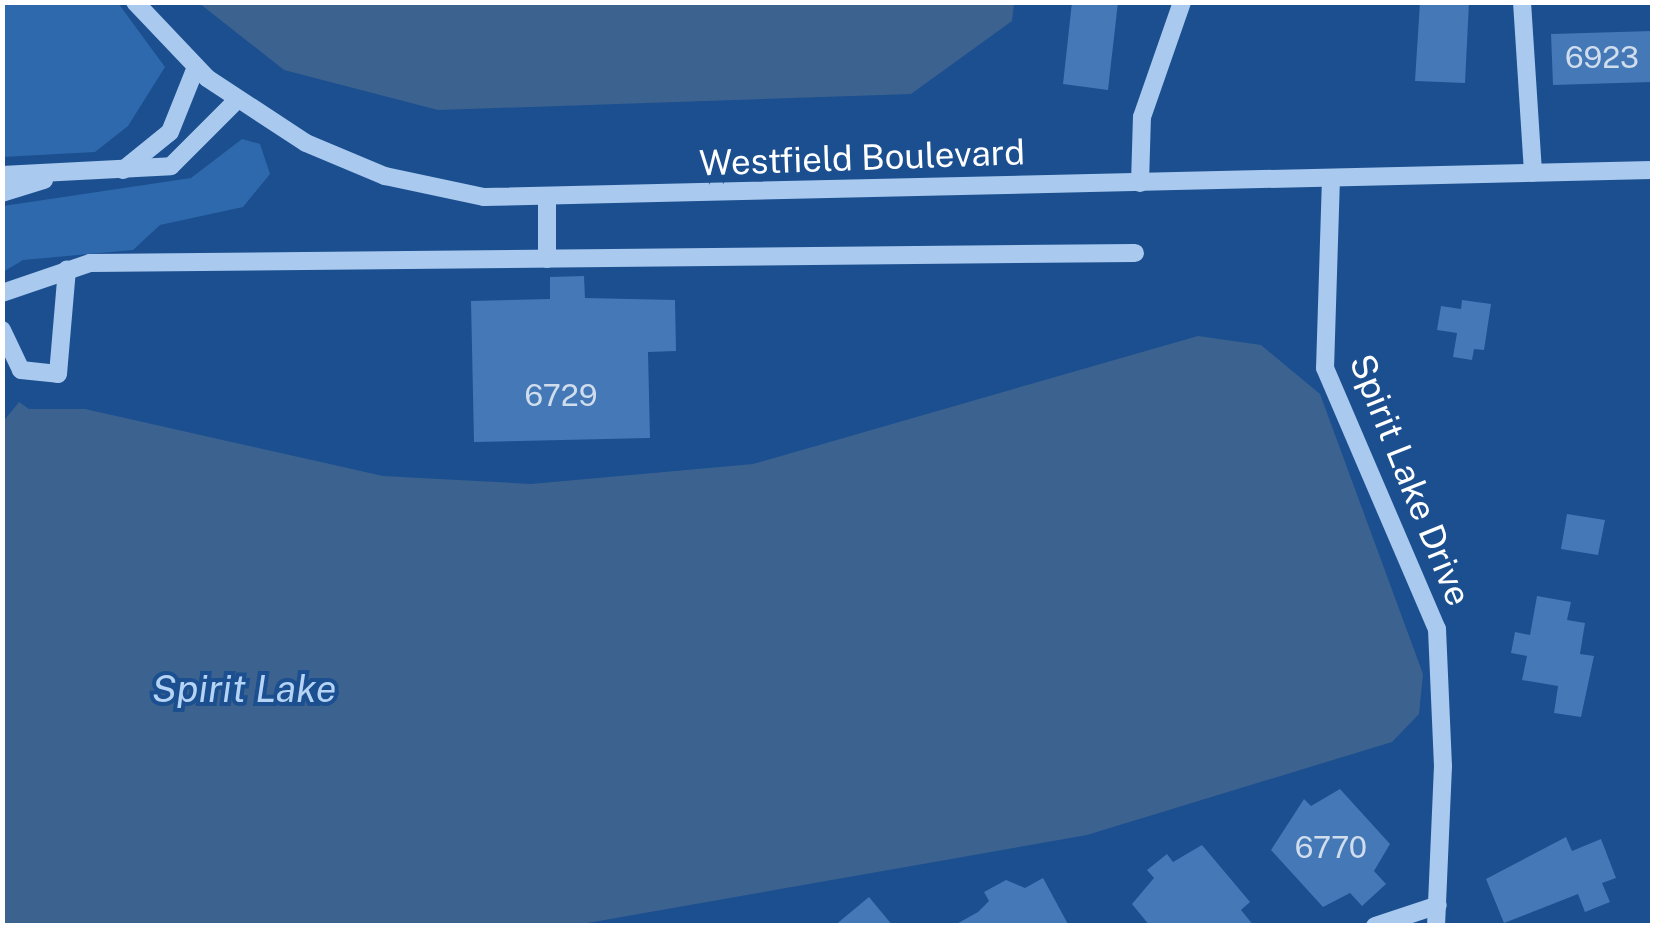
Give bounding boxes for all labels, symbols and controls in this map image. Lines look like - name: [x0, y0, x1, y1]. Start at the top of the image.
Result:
- house number: 6923: [1565, 39, 1639, 75]
- street label: Westfield Boulevard: [698, 131, 1026, 185]
- street label: Spirit Lake Drive: [1340, 348, 1480, 612]
- house number: 6729: [525, 377, 597, 413]
- water label: Spirit Lake: [152, 666, 336, 712]
- house number: 6770: [1295, 829, 1367, 865]

